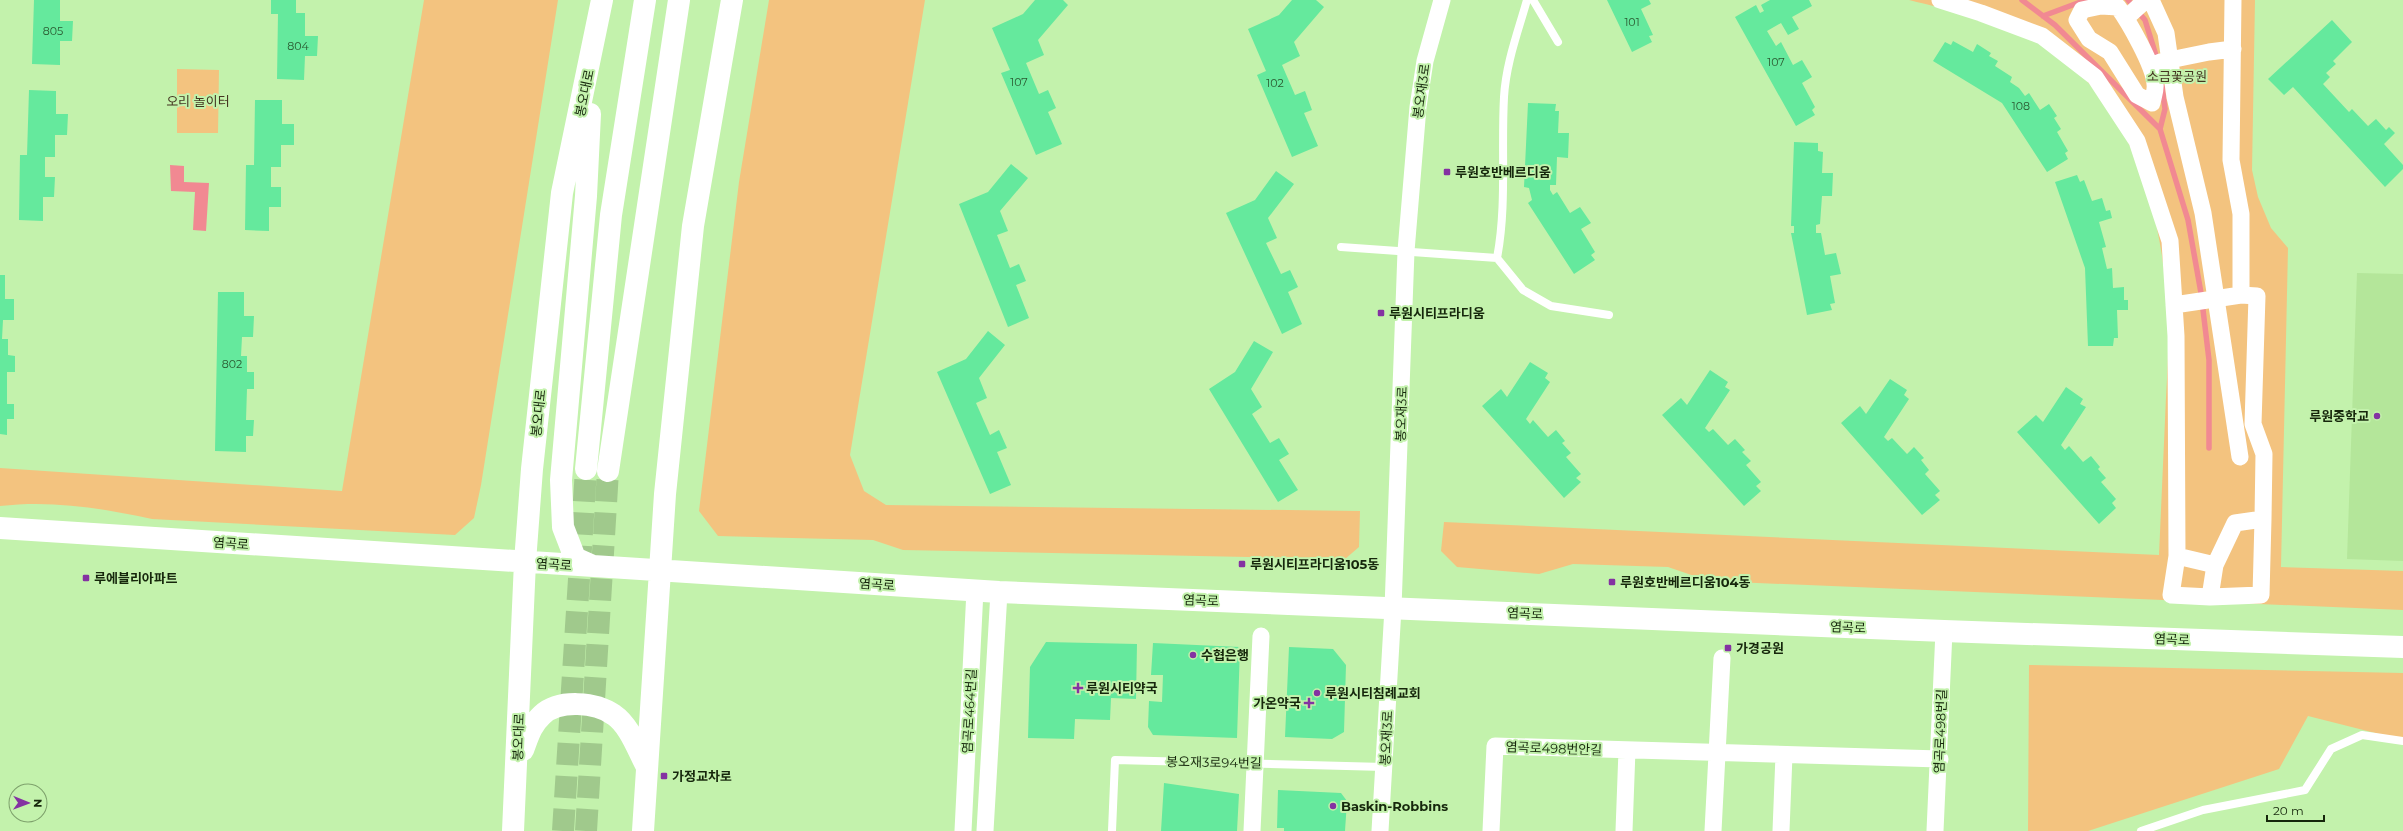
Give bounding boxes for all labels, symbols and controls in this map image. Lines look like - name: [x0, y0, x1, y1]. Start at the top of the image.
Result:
- house number: 101: [1624, 15, 1640, 29]
- house number: 805: [43, 24, 63, 38]
- house number: 804: [287, 39, 310, 53]
- house number: 107: [1767, 55, 1785, 69]
- street label: 봉오재3로: [1409, 63, 1433, 119]
- street label: 봉오대로: [571, 68, 597, 118]
- park label: 소금꽃공원: [2147, 68, 2207, 84]
- house number: 107: [1010, 75, 1028, 89]
- house number: 102: [1266, 76, 1284, 90]
- park label: 오리 놀이터: [166, 93, 230, 109]
- house number: 108: [2012, 99, 2030, 113]
- place label: 루원호반베르디움: [1455, 164, 1551, 180]
- marker: 루원호반베르디움: [1442, 167, 1452, 177]
- place label: 루원시티프라디움: [1389, 305, 1485, 321]
- marker: 루원시티프라디움: [1376, 308, 1386, 318]
- house number: 802: [222, 357, 242, 371]
- street label: 봉오재3로: [1392, 386, 1410, 442]
- street label: 봉오대로: [528, 388, 548, 438]
- place label: 루원중학교: [2309, 408, 2369, 424]
- marker: 루원중학교: [2372, 411, 2382, 421]
- street label: 염곡로: [213, 534, 249, 552]
- street label: 염곡로: [536, 555, 572, 573]
- place label: 루원시티프라디움105동: [1250, 556, 1379, 572]
- marker: 루원시티프라디움105동: [1237, 559, 1247, 569]
- place label: 루에블리아파트: [94, 570, 178, 586]
- marker: 루에블리아파트: [81, 573, 91, 583]
- place label: 루원호반베르디움104동: [1620, 574, 1751, 590]
- street label: 염곡로: [859, 575, 895, 593]
- marker: 루원호반베르디움104동: [1607, 577, 1617, 587]
- street label: 염곡로: [1183, 591, 1219, 609]
- street label: 염곡로: [1507, 604, 1543, 622]
- street label: 염곡로: [1830, 618, 1866, 636]
- street label: 염곡로: [2154, 630, 2190, 648]
- place label: 가경공원: [1736, 640, 1784, 656]
- marker: 가경공원: [1723, 643, 1733, 653]
- place label: 수협은행: [1201, 647, 1249, 663]
- marker: 수협은행: [1188, 650, 1198, 660]
- street label: 염곡로464번길: [959, 668, 979, 754]
- place label: 루원시티약국: [1086, 680, 1158, 696]
- marker: 루원시티약국: [1073, 683, 1083, 693]
- place label: 루원시티침례교회: [1325, 685, 1421, 701]
- marker: 루원시티침례교회: [1312, 688, 1322, 698]
- street label: 염곡로498번길: [1931, 688, 1949, 774]
- place label: 가온약국: [1253, 695, 1301, 711]
- marker: 가온약국: [1304, 698, 1314, 708]
- street label: 봉오재3로: [1377, 710, 1395, 766]
- street label: 봉오대로: [509, 713, 527, 761]
- street label: 염곡로498번안길: [1506, 738, 1602, 758]
- street label: 봉오재3로94번길: [1166, 753, 1262, 771]
- place label: 가정교차로: [672, 768, 732, 784]
- marker: 가정교차로: [659, 771, 669, 781]
- north arrow: [8, 783, 48, 823]
- scale bar: [2267, 797, 2324, 823]
- place label: Baskin-Robbins: [1341, 798, 1448, 814]
- text: N: [31, 799, 45, 808]
- marker: Baskin-Robbins: [1328, 801, 1338, 811]
- text: 20 m: [2273, 803, 2304, 818]

